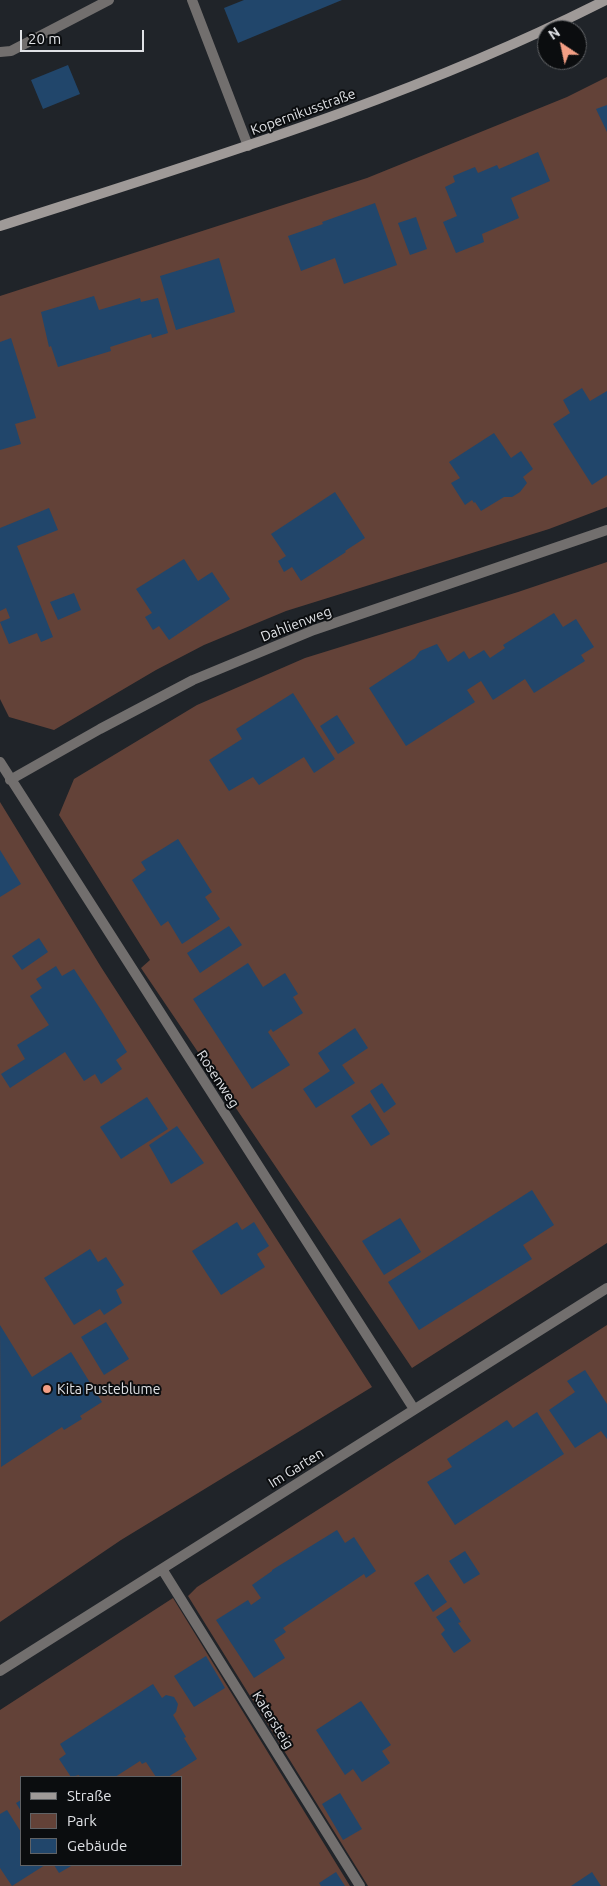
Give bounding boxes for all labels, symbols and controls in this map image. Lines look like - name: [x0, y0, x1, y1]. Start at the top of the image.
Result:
- scale bar: [22, 20, 146, 52]
- north arrow: [537, 20, 587, 70]
- text: N: [545, 24, 563, 43]
- text: 20 m: [28, 30, 61, 47]
- street label: Kopernikusstraße: [248, 85, 358, 139]
- street label: Dahlienweg: [258, 603, 334, 645]
- street label: Rosenweg: [193, 1047, 243, 1111]
- place label: Kita Pusteblume: [57, 1381, 160, 1397]
- marker: Kita Pusteblume: [41, 1383, 53, 1395]
- street label: Im Garten: [265, 1444, 327, 1492]
- street label: Katersteig: [249, 1688, 297, 1752]
- legend: [20, 1776, 182, 1866]
- text: Straße: [67, 1787, 111, 1804]
- text: Park: [67, 1812, 97, 1829]
- text: Gebäude: [67, 1837, 127, 1854]

